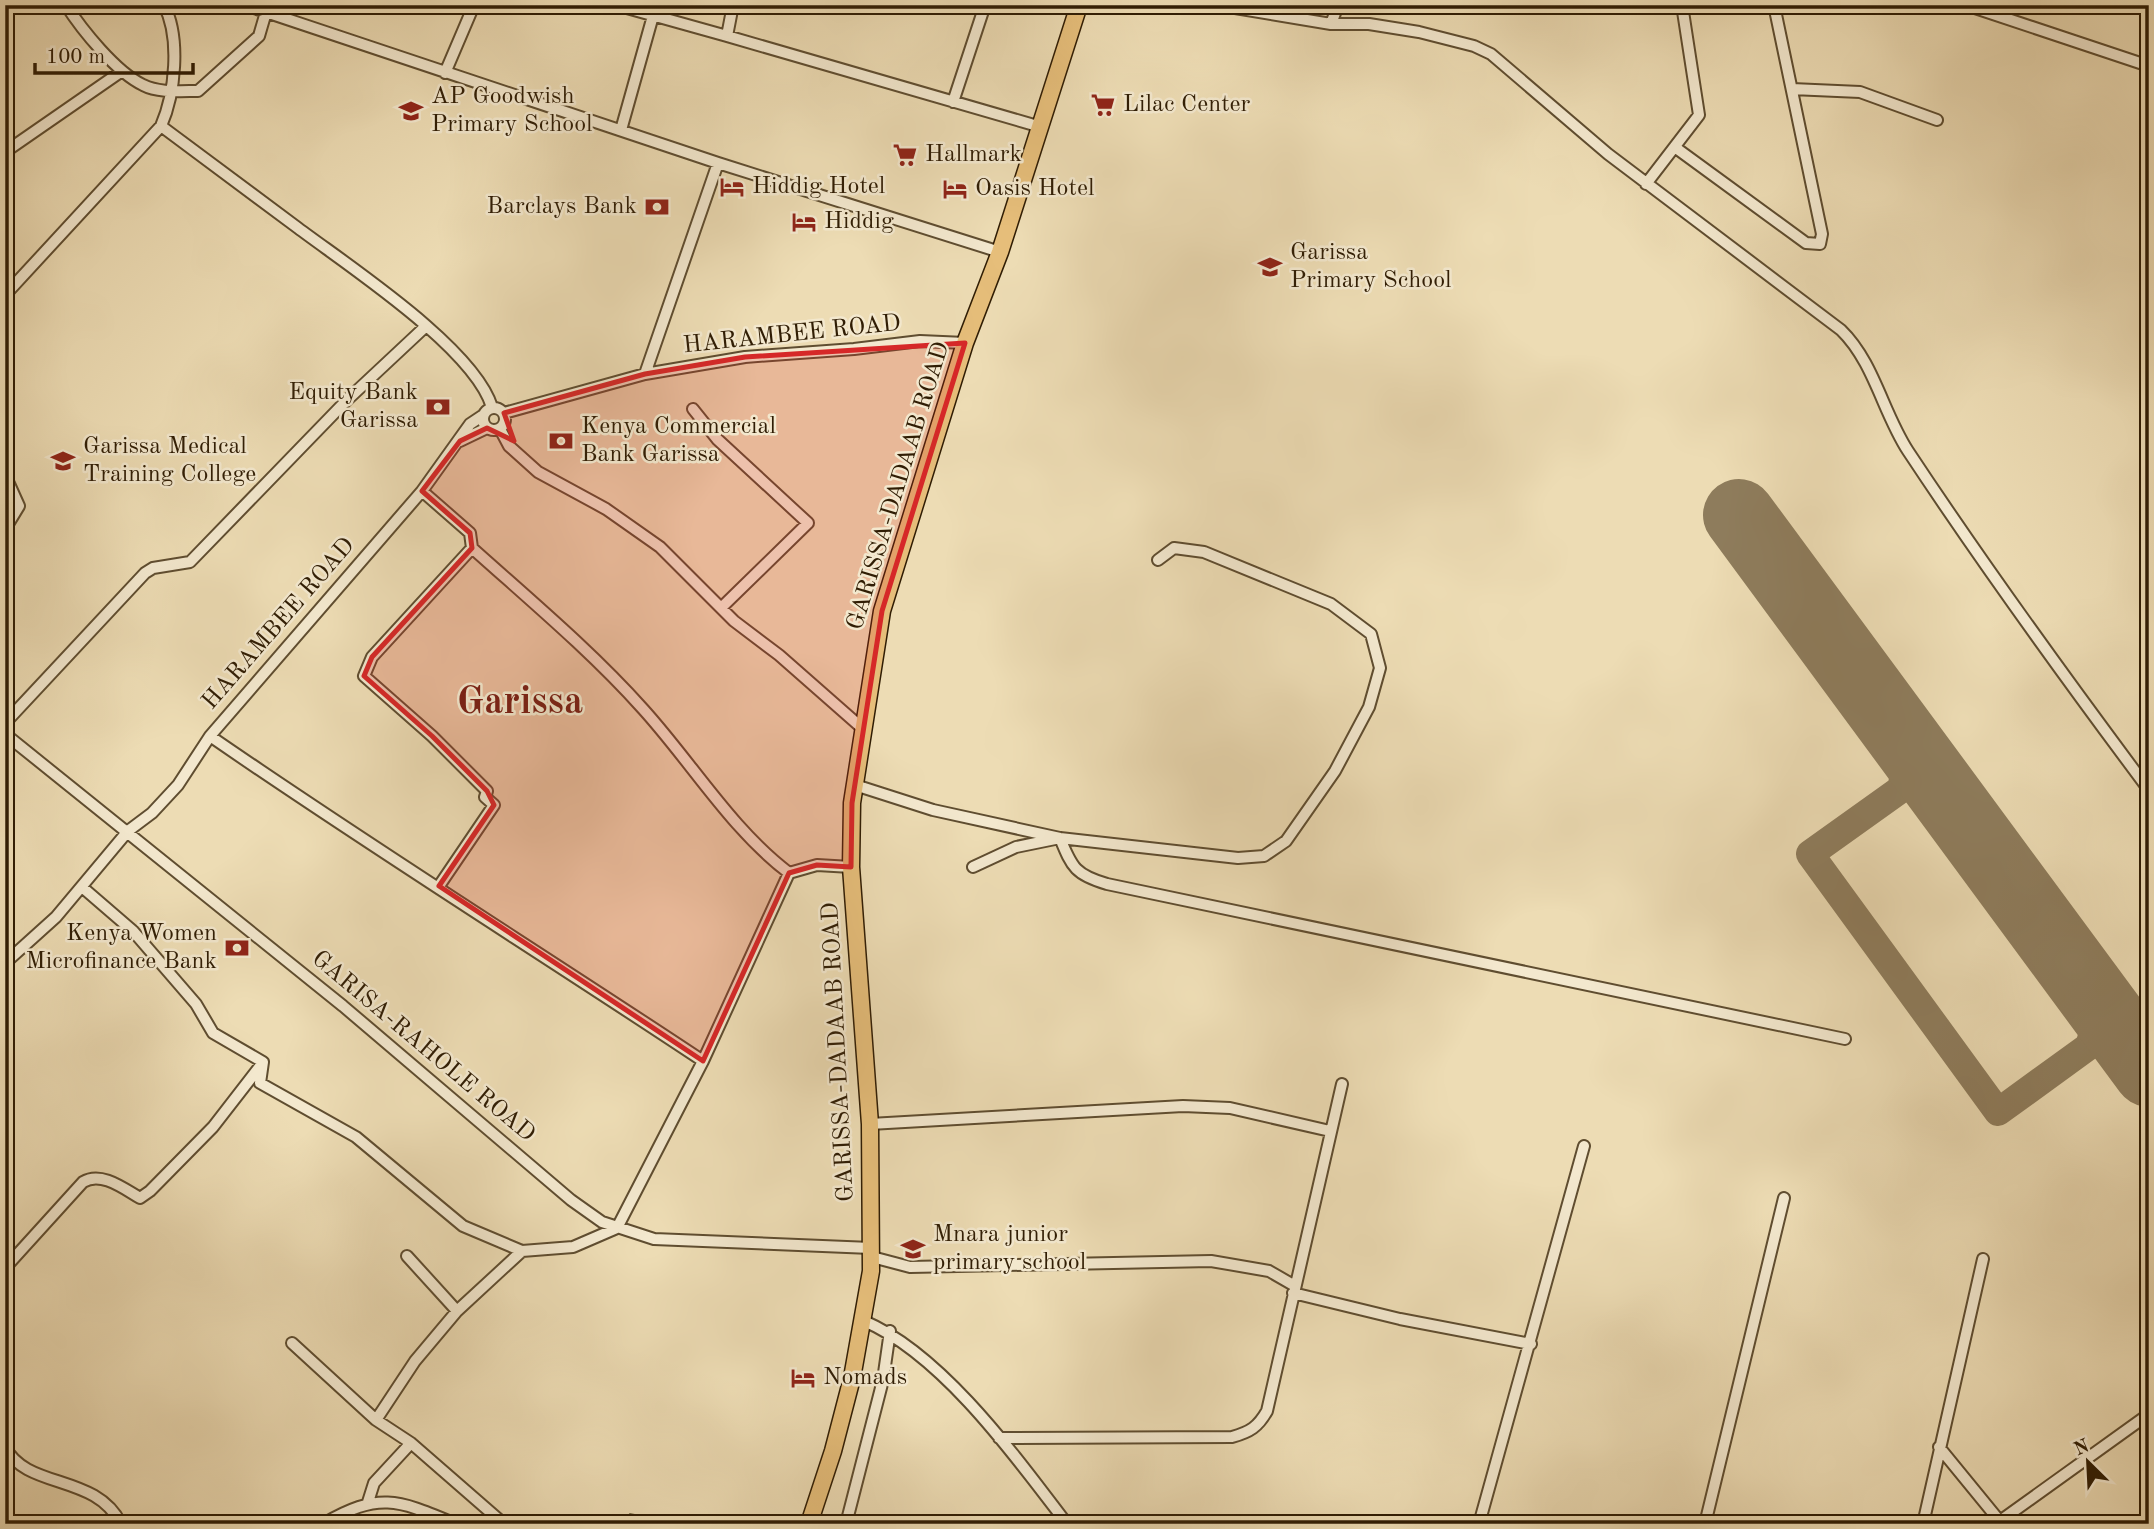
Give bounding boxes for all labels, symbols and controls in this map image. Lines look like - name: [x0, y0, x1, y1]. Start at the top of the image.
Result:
- scale bar: [35, 32, 192, 76]
- text: 100 m: [46, 47, 105, 68]
- place label: AP Goodwish Primary School: [431, 85, 593, 137]
- supermarket icon: Lilac Center: [1089, 91, 1117, 119]
- place label: Lilac Center: [1123, 93, 1251, 117]
- school or university icon: AP Goodwish Primary School: [397, 97, 425, 125]
- supermarket icon: Hallmark: [891, 141, 919, 169]
- place label: Hallmark: [925, 143, 1022, 167]
- hotel icon: Hiddig Hotel: [718, 173, 746, 201]
- place label: Hiddig Hotel: [752, 175, 885, 199]
- hotel icon: Oasis Hotel: [941, 175, 969, 203]
- place label: Oasis Hotel: [975, 177, 1094, 201]
- bank icon: Barclays Bank: [643, 193, 671, 221]
- place label: Barclays Bank: [487, 195, 637, 219]
- hotel icon: Hiddig: [790, 208, 818, 236]
- place label: Hiddig: [824, 210, 894, 234]
- place label: Garissa Primary School: [1290, 241, 1452, 293]
- school or university icon: Garissa Primary School: [1256, 253, 1284, 281]
- street label: HARAMBEE ROAD: [682, 312, 902, 358]
- street label: GARISSA-DADAAB ROAD: [844, 339, 954, 633]
- place label: Equity Bank Garissa: [288, 381, 418, 433]
- bank icon: Equity Bank Garissa: [424, 393, 452, 421]
- place label: Kenya Commercial Bank Garissa: [581, 415, 776, 467]
- bank icon: Kenya Commercial Bank Garissa: [547, 427, 575, 455]
- place label: Garissa Medical Training College: [83, 435, 256, 487]
- school or university icon: Garissa Medical Training College: [49, 447, 77, 475]
- street label: HARAMBEE ROAD: [198, 534, 360, 714]
- district label: Garissa: [457, 684, 583, 722]
- street label: GARISSA-DADAAB ROAD: [819, 901, 859, 1203]
- place label: Kenya Women Microfinance Bank: [26, 922, 217, 974]
- bank icon: Kenya Women Microfinance Bank: [223, 934, 251, 962]
- street label: GARISA-RAHOLE ROAD: [307, 947, 539, 1147]
- place label: Mnara junior primary school: [933, 1223, 1086, 1275]
- school or university icon: Mnara junior primary school: [899, 1235, 927, 1263]
- hotel icon: Nomads: [789, 1364, 817, 1392]
- place label: Nomads: [823, 1366, 907, 1390]
- north arrow: [2052, 1428, 2122, 1498]
- text: N: [2072, 1437, 2093, 1460]

